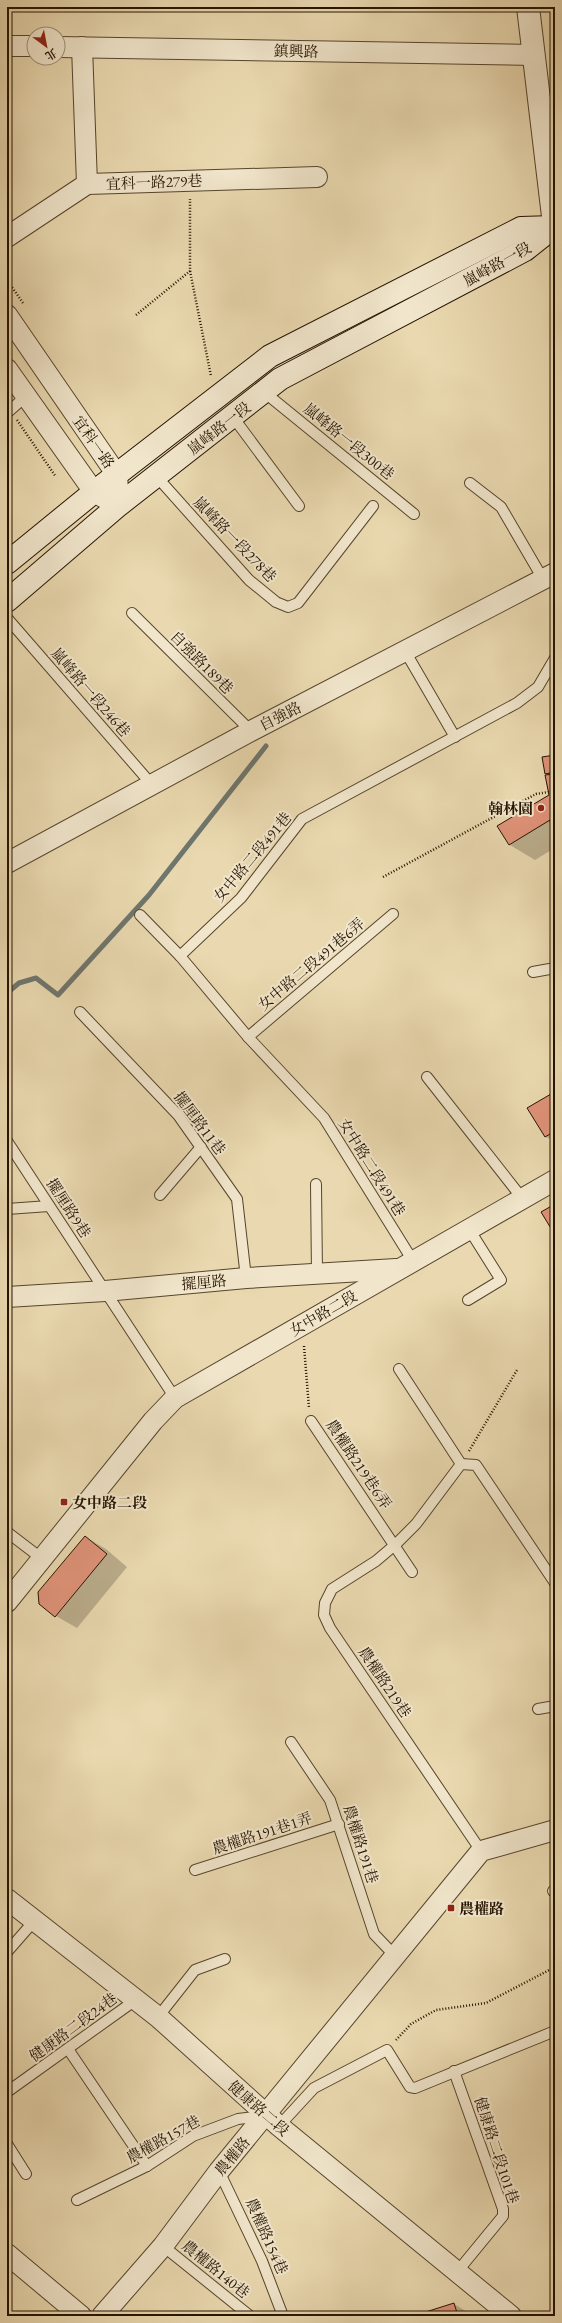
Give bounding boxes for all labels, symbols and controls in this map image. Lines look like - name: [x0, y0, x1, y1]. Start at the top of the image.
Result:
- north arrow: [26, 26, 66, 66]
- street label: 鎮興路: [273, 41, 319, 61]
- text: 北: [43, 46, 60, 63]
- street label: 宜科一路279巷: [105, 171, 203, 193]
- street label: 嵐峰路一段: [460, 238, 534, 290]
- street label: 嵐峰路一段: [184, 397, 254, 459]
- street label: 嵐峰路一段300巷: [300, 398, 398, 484]
- street label: 宜科一路: [69, 412, 119, 472]
- street label: 嵐峰路一段278巷: [189, 492, 281, 586]
- street label: 自強路189巷: [166, 626, 238, 698]
- street label: 嵐峰路一段246巷: [47, 644, 135, 740]
- street label: 自強路: [256, 697, 304, 735]
- place label: 翰林園: [488, 799, 533, 818]
- marker: 翰林園: [536, 803, 546, 813]
- street label: 女中路二段491巷: [209, 808, 295, 906]
- street label: 女中路二段491巷6弄: [254, 914, 368, 1014]
- street label: 擺厘路11巷: [170, 1088, 230, 1158]
- street label: 女中路二段491巷: [334, 1115, 410, 1219]
- street label: 擺厘路9巷: [43, 1175, 95, 1241]
- street label: 擺厘路: [181, 1271, 227, 1293]
- street label: 女中路二段: [286, 1286, 360, 1340]
- street label: 農權路219巷6弄: [322, 1416, 396, 1512]
- place label: 女中路二段: [72, 1493, 147, 1512]
- marker: 女中路二段: [59, 1497, 69, 1507]
- street label: 農權路219巷: [354, 1643, 416, 1721]
- street label: 農權路191巷: [339, 1802, 383, 1886]
- street label: 農權路191巷1弄: [210, 1808, 314, 1858]
- place label: 農權路: [459, 1899, 504, 1918]
- marker: 農權路: [446, 1903, 456, 1913]
- street label: 健康路二段24巷: [25, 1989, 121, 2065]
- street label: 健康路二段: [224, 2076, 294, 2140]
- street label: 健康路二段101巷: [471, 2094, 523, 2206]
- street label: 農權路157巷: [123, 2111, 203, 2167]
- street label: 農權路: [210, 2133, 254, 2179]
- street label: 農權路154巷: [242, 2195, 292, 2277]
- street label: 農權路140巷: [178, 2236, 254, 2302]

